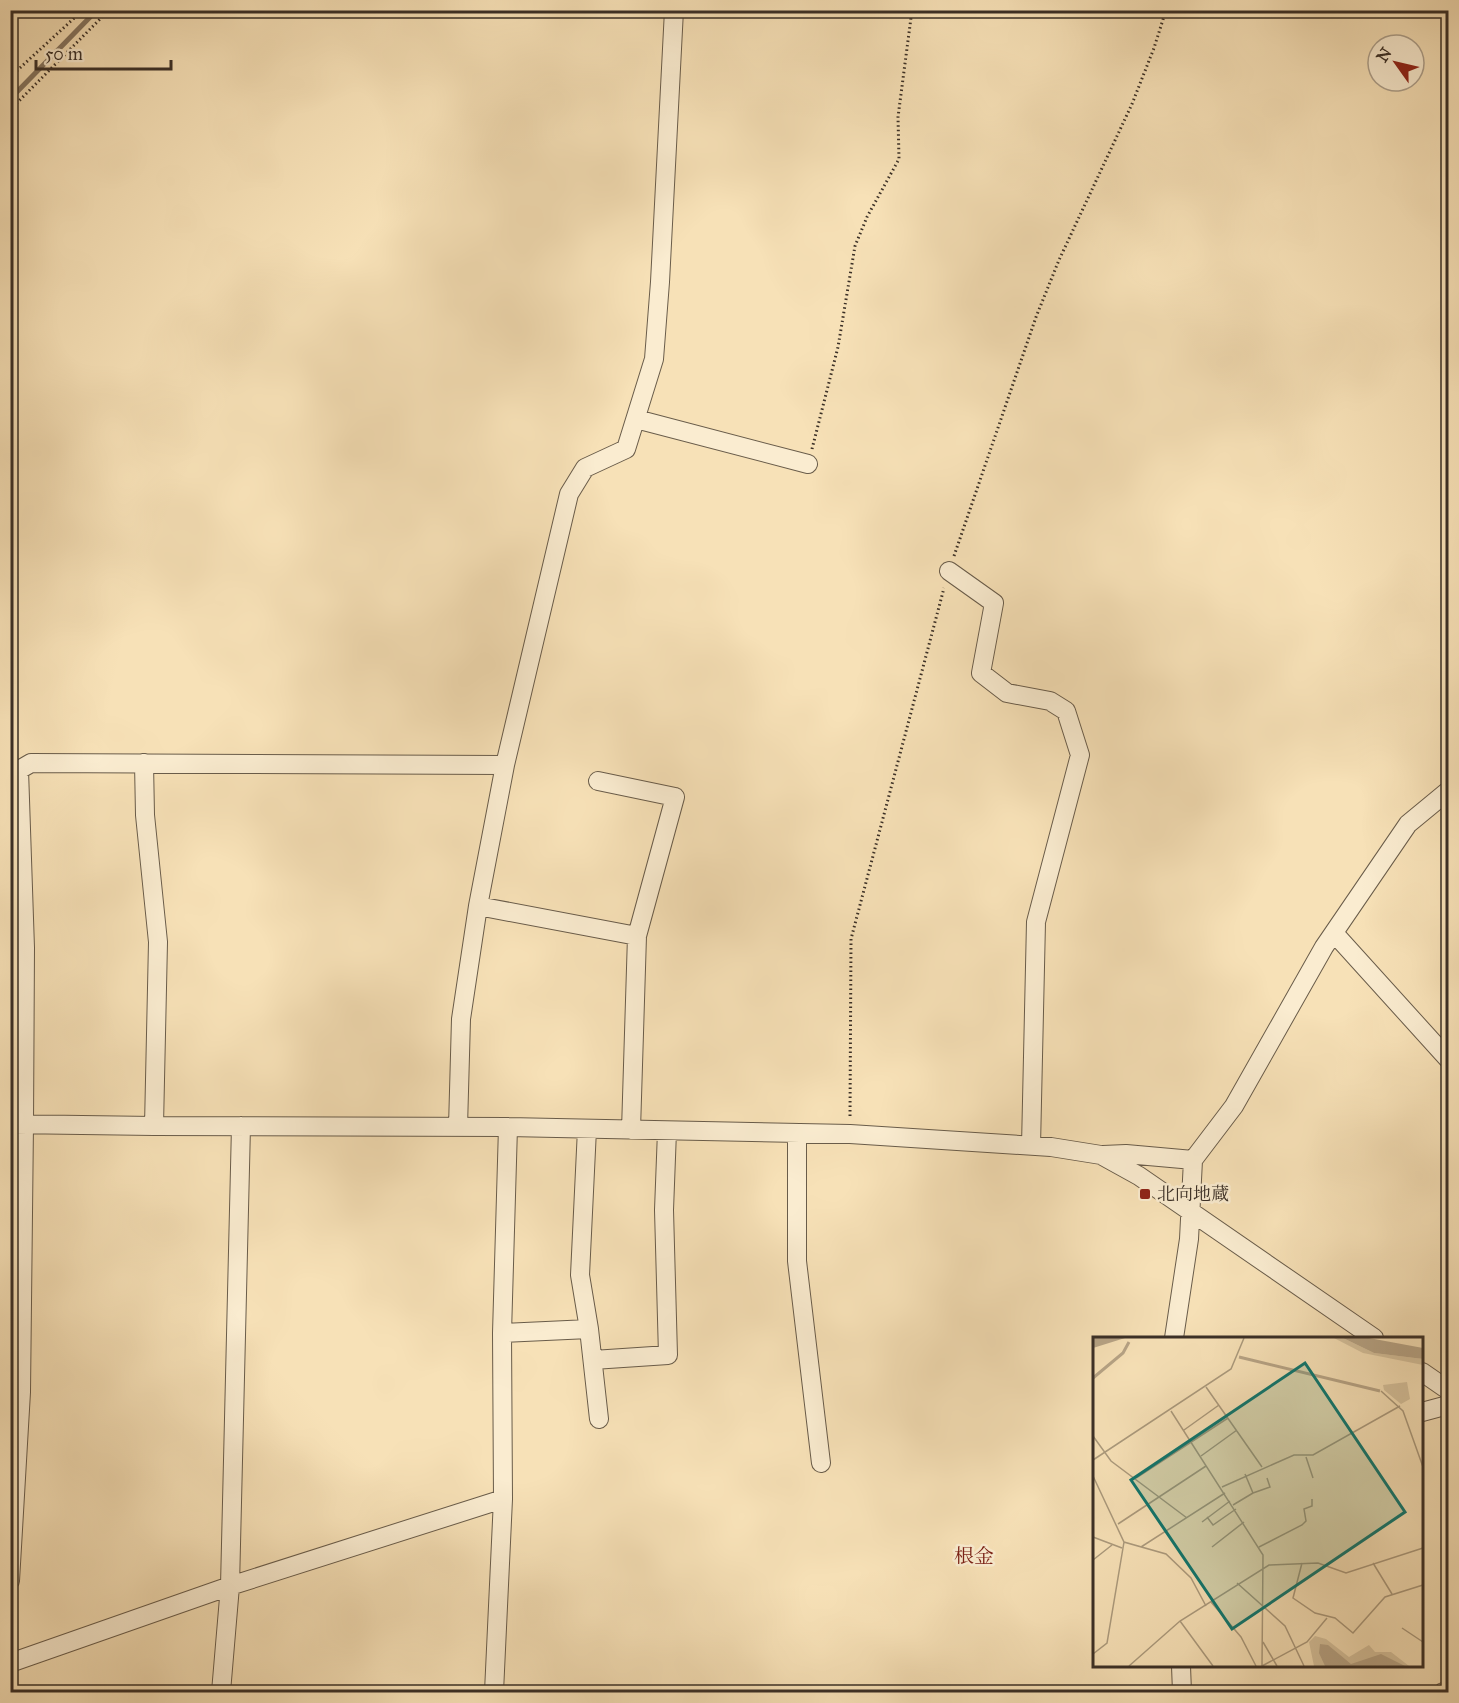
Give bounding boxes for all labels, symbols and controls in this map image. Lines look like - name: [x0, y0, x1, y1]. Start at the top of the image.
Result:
- scale bar: [36, 33, 171, 71]
- north arrow: [1366, 33, 1426, 93]
- text: 50 m: [45, 43, 83, 65]
- text: N: [1372, 44, 1396, 66]
- place label: 北向地蔵: [1157, 1183, 1229, 1205]
- marker: 北向地蔵: [1138, 1187, 1152, 1201]
- inset map: [1093, 1337, 1423, 1667]
- district label: 根金: [954, 1544, 994, 1568]

